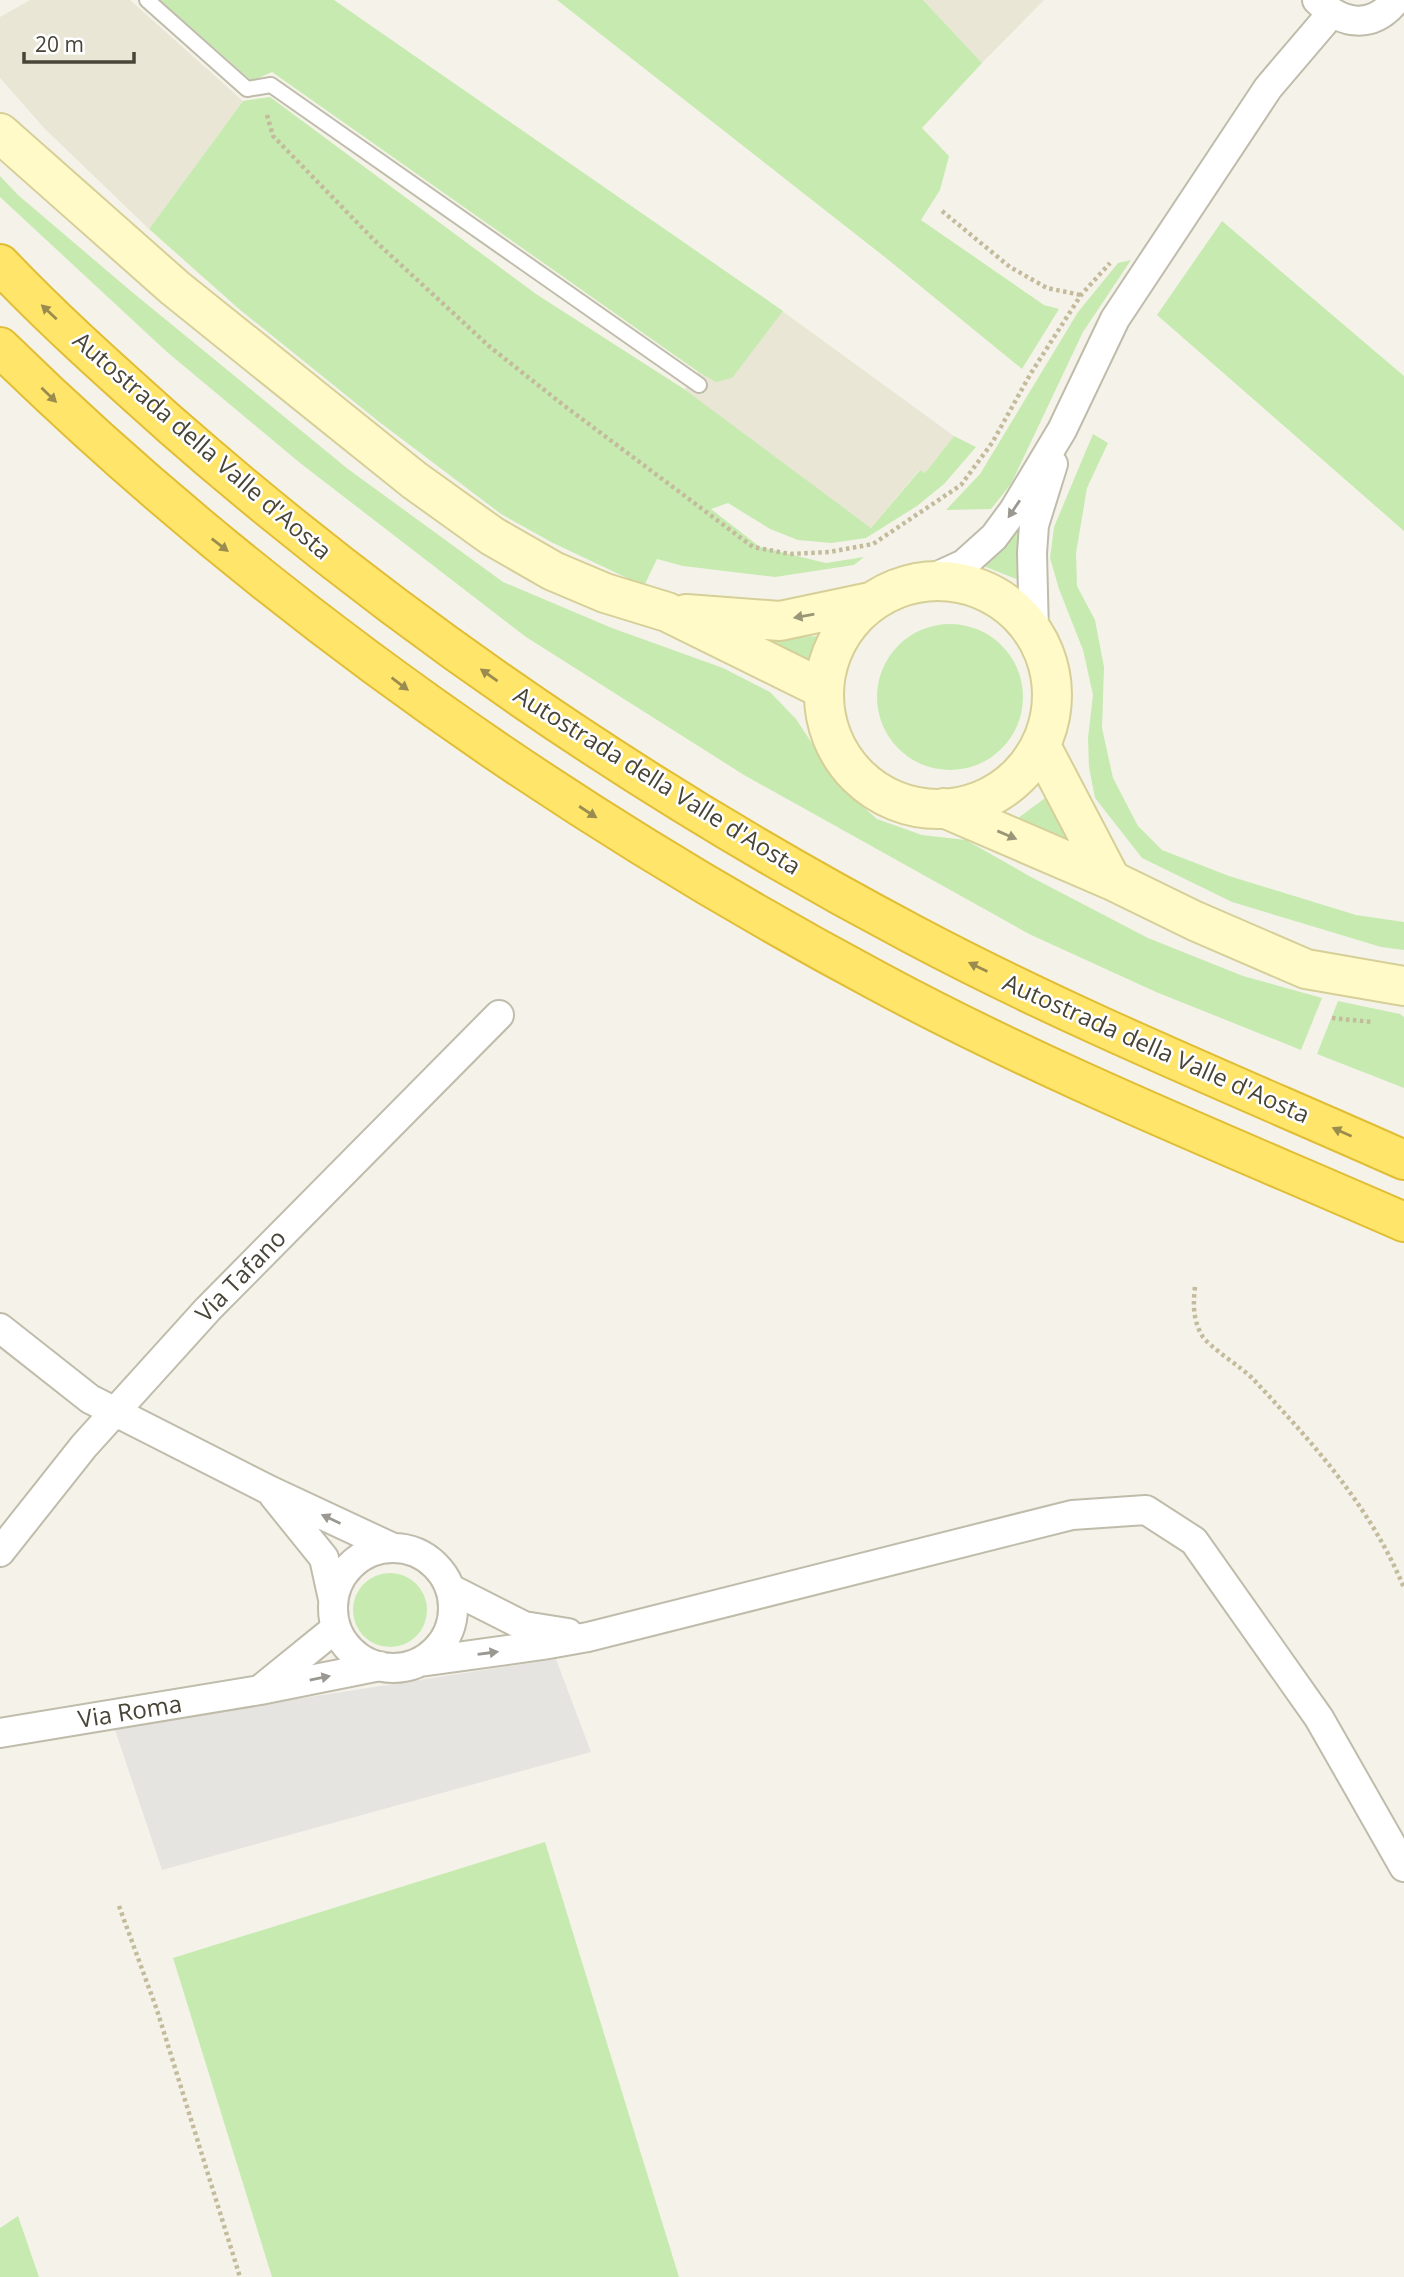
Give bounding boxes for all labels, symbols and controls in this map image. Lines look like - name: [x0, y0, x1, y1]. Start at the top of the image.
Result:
- scale bar: [24, 21, 135, 65]
- text: 20 m: [35, 30, 84, 58]
- one-way arrow: [41, 304, 58, 321]
- street label: Autostrada della Valle d'Aosta: [67, 323, 339, 566]
- one-way arrow: [40, 386, 57, 402]
- one-way arrow: [1007, 500, 1021, 518]
- one-way arrow: [210, 537, 228, 552]
- one-way arrow: [793, 611, 815, 622]
- one-way arrow: [480, 668, 498, 682]
- one-way arrow: [391, 676, 409, 690]
- street label: Autostrada della Valle d'Aosta: [508, 678, 808, 882]
- one-way arrow: [578, 805, 597, 818]
- one-way arrow: [997, 829, 1017, 841]
- one-way arrow: [968, 962, 988, 973]
- street label: Autostrada della Valle d'Aosta: [998, 965, 1315, 1130]
- one-way arrow: [1331, 1126, 1352, 1137]
- street label: Via Tafano: [187, 1221, 292, 1329]
- one-way arrow: [321, 1513, 341, 1525]
- one-way arrow: [477, 1647, 499, 1658]
- one-way arrow: [309, 1673, 331, 1684]
- street label: Via Roma: [75, 1686, 184, 1735]

